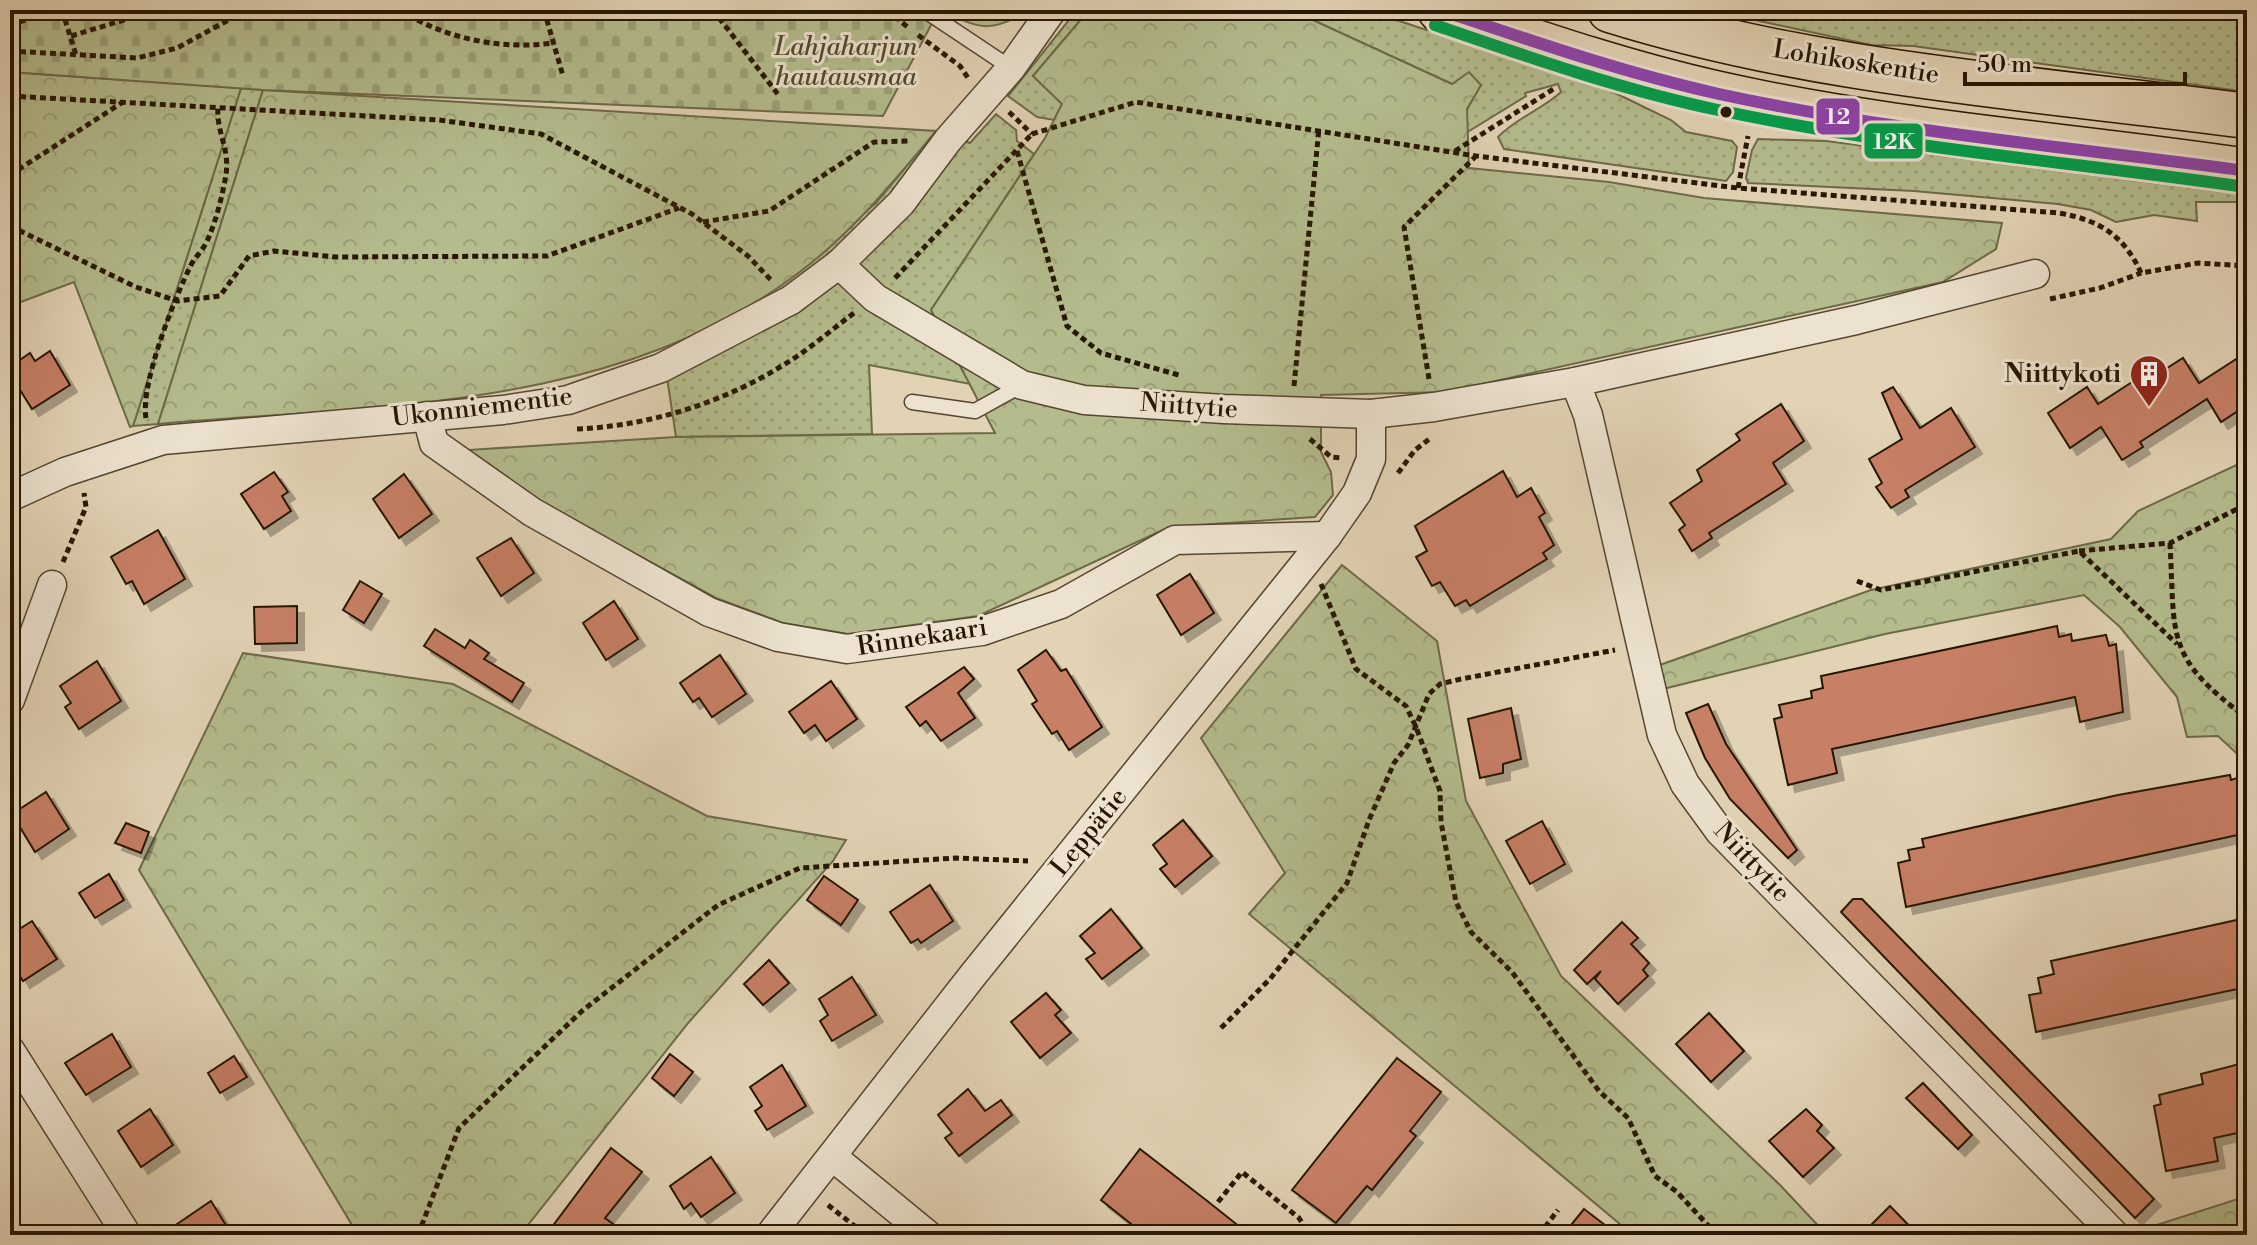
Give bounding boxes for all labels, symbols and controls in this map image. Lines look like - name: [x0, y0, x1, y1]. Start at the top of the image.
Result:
- park label: Lahjaharjun hautausmaa: [773, 31, 918, 93]
- street label: Lohikoskentie: [1770, 33, 1942, 91]
- scale bar: [1965, 36, 2185, 86]
- text: 50 m: [1977, 50, 2032, 80]
- line badge: 12: [1815, 97, 1861, 136]
- unlabelled marker: [1718, 104, 1734, 120]
- text: 12: [1826, 104, 1850, 131]
- line badge: 12K: [1863, 122, 1924, 160]
- text: 12K: [1873, 129, 1916, 156]
- building icon: Niittykoti: [2128, 353, 2170, 408]
- place label: Niittykoti: [2004, 358, 2121, 390]
- street label: Ukonniementie: [390, 380, 574, 434]
- street label: Niittytie: [1139, 387, 1239, 425]
- street label: Rinnekaari: [854, 611, 990, 663]
- street label: Leppätie: [1044, 781, 1134, 883]
- street label: Niittytie: [1707, 815, 1797, 909]

